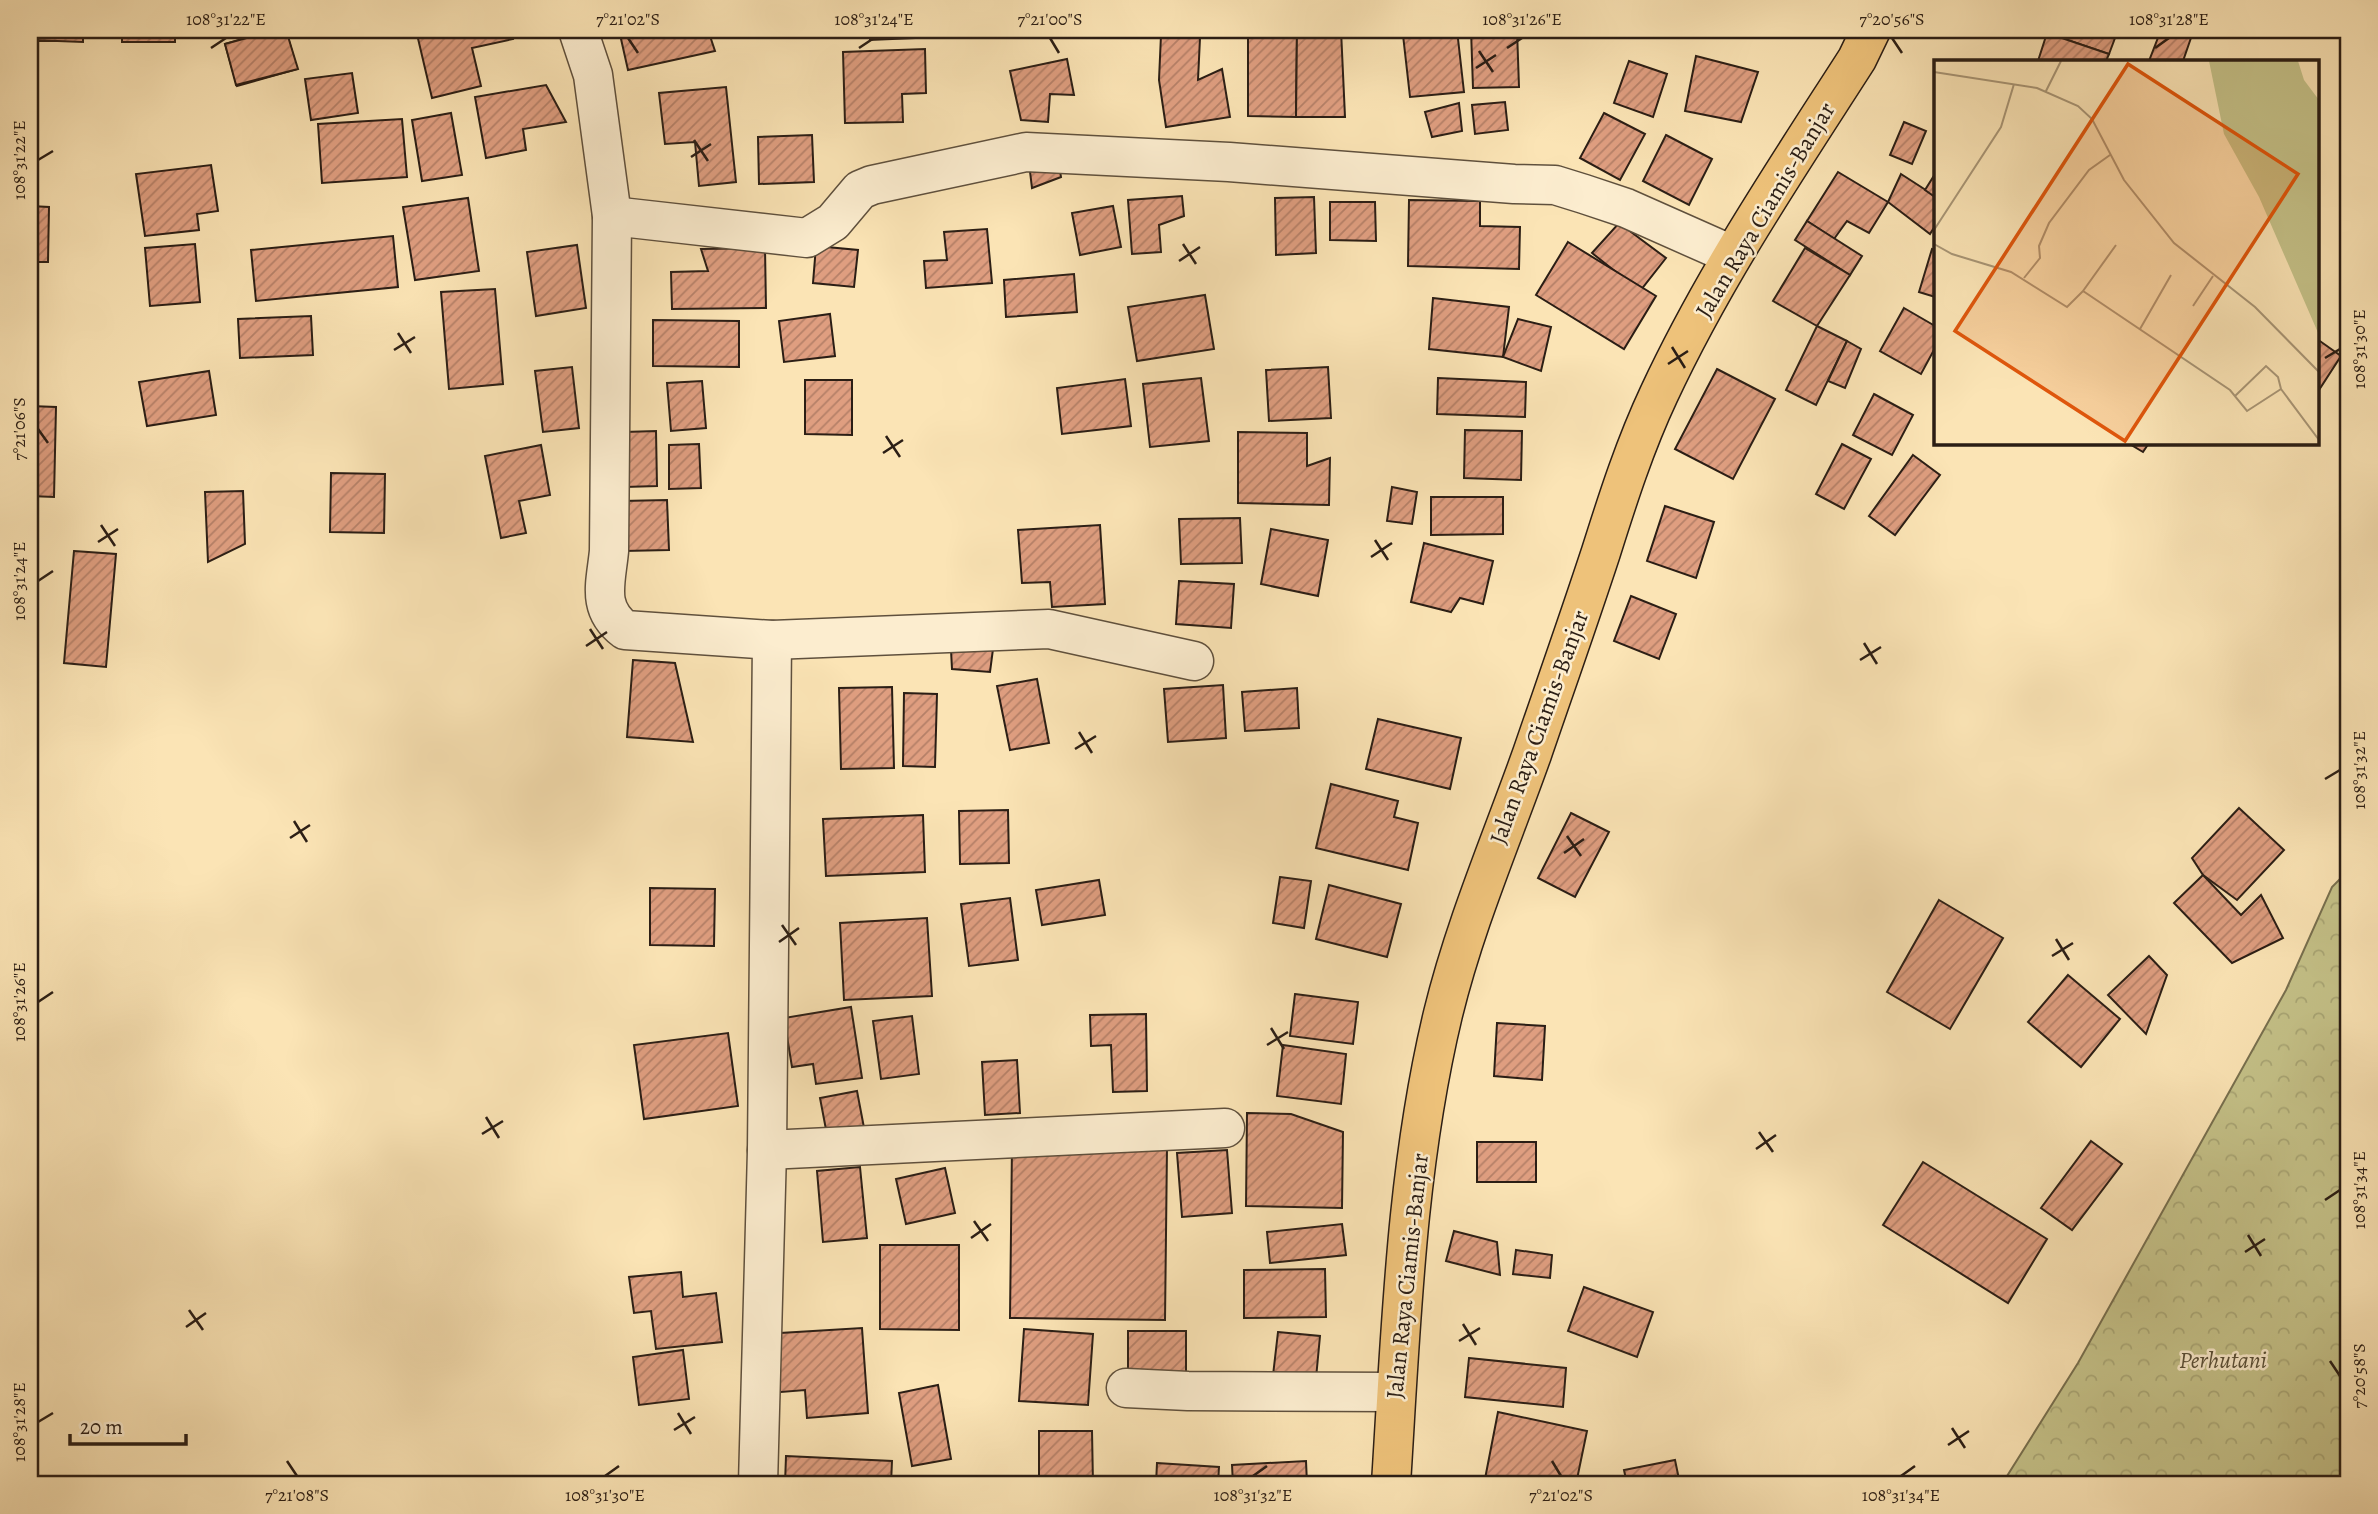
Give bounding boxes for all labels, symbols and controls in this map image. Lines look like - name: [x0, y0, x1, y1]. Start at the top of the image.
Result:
- text: 108°31'22"E: [186, 7, 266, 31]
- text: 7°21'02"S: [596, 7, 660, 31]
- text: 108°31'24"E: [834, 7, 914, 31]
- text: 7°21'00"S: [1018, 7, 1082, 31]
- text: 108°31'26"E: [1482, 7, 1562, 31]
- text: 7°20'56"S: [1859, 7, 1925, 31]
- text: 108°31'28"E: [2129, 7, 2209, 31]
- inset map: [1934, 60, 2318, 444]
- street label: Jalan Raya Ciamis-Banjar: [1688, 96, 1842, 324]
- text: 108°31'22"E: [7, 120, 31, 200]
- text: 108°31'30"E: [2347, 309, 2371, 389]
- text: 7°21'06"S: [7, 397, 31, 461]
- text: 108°31'24"E: [7, 541, 31, 621]
- street label: Jalan Raya Ciamis-Banjar: [1482, 606, 1596, 848]
- text: 108°31'32"E: [2347, 731, 2371, 809]
- text: 108°31'26"E: [7, 962, 31, 1042]
- text: 108°31'34"E: [2347, 1151, 2371, 1229]
- street label: Jalan Raya Ciamis-Banjar: [1378, 1152, 1436, 1400]
- text: 7°20'58"S: [2347, 1343, 2371, 1409]
- park label: Perhutani: [2179, 1344, 2267, 1376]
- text: 108°31'28"E: [7, 1382, 31, 1462]
- scale bar: [70, 1402, 186, 1446]
- text: 20 m: [80, 1413, 123, 1441]
- text: 7°21'08"S: [265, 1483, 329, 1507]
- text: 108°31'30"E: [565, 1483, 645, 1507]
- text: 108°31'32"E: [1214, 1483, 1292, 1507]
- text: 7°21'02"S: [1529, 1483, 1593, 1507]
- text: 108°31'34"E: [1862, 1483, 1940, 1507]

